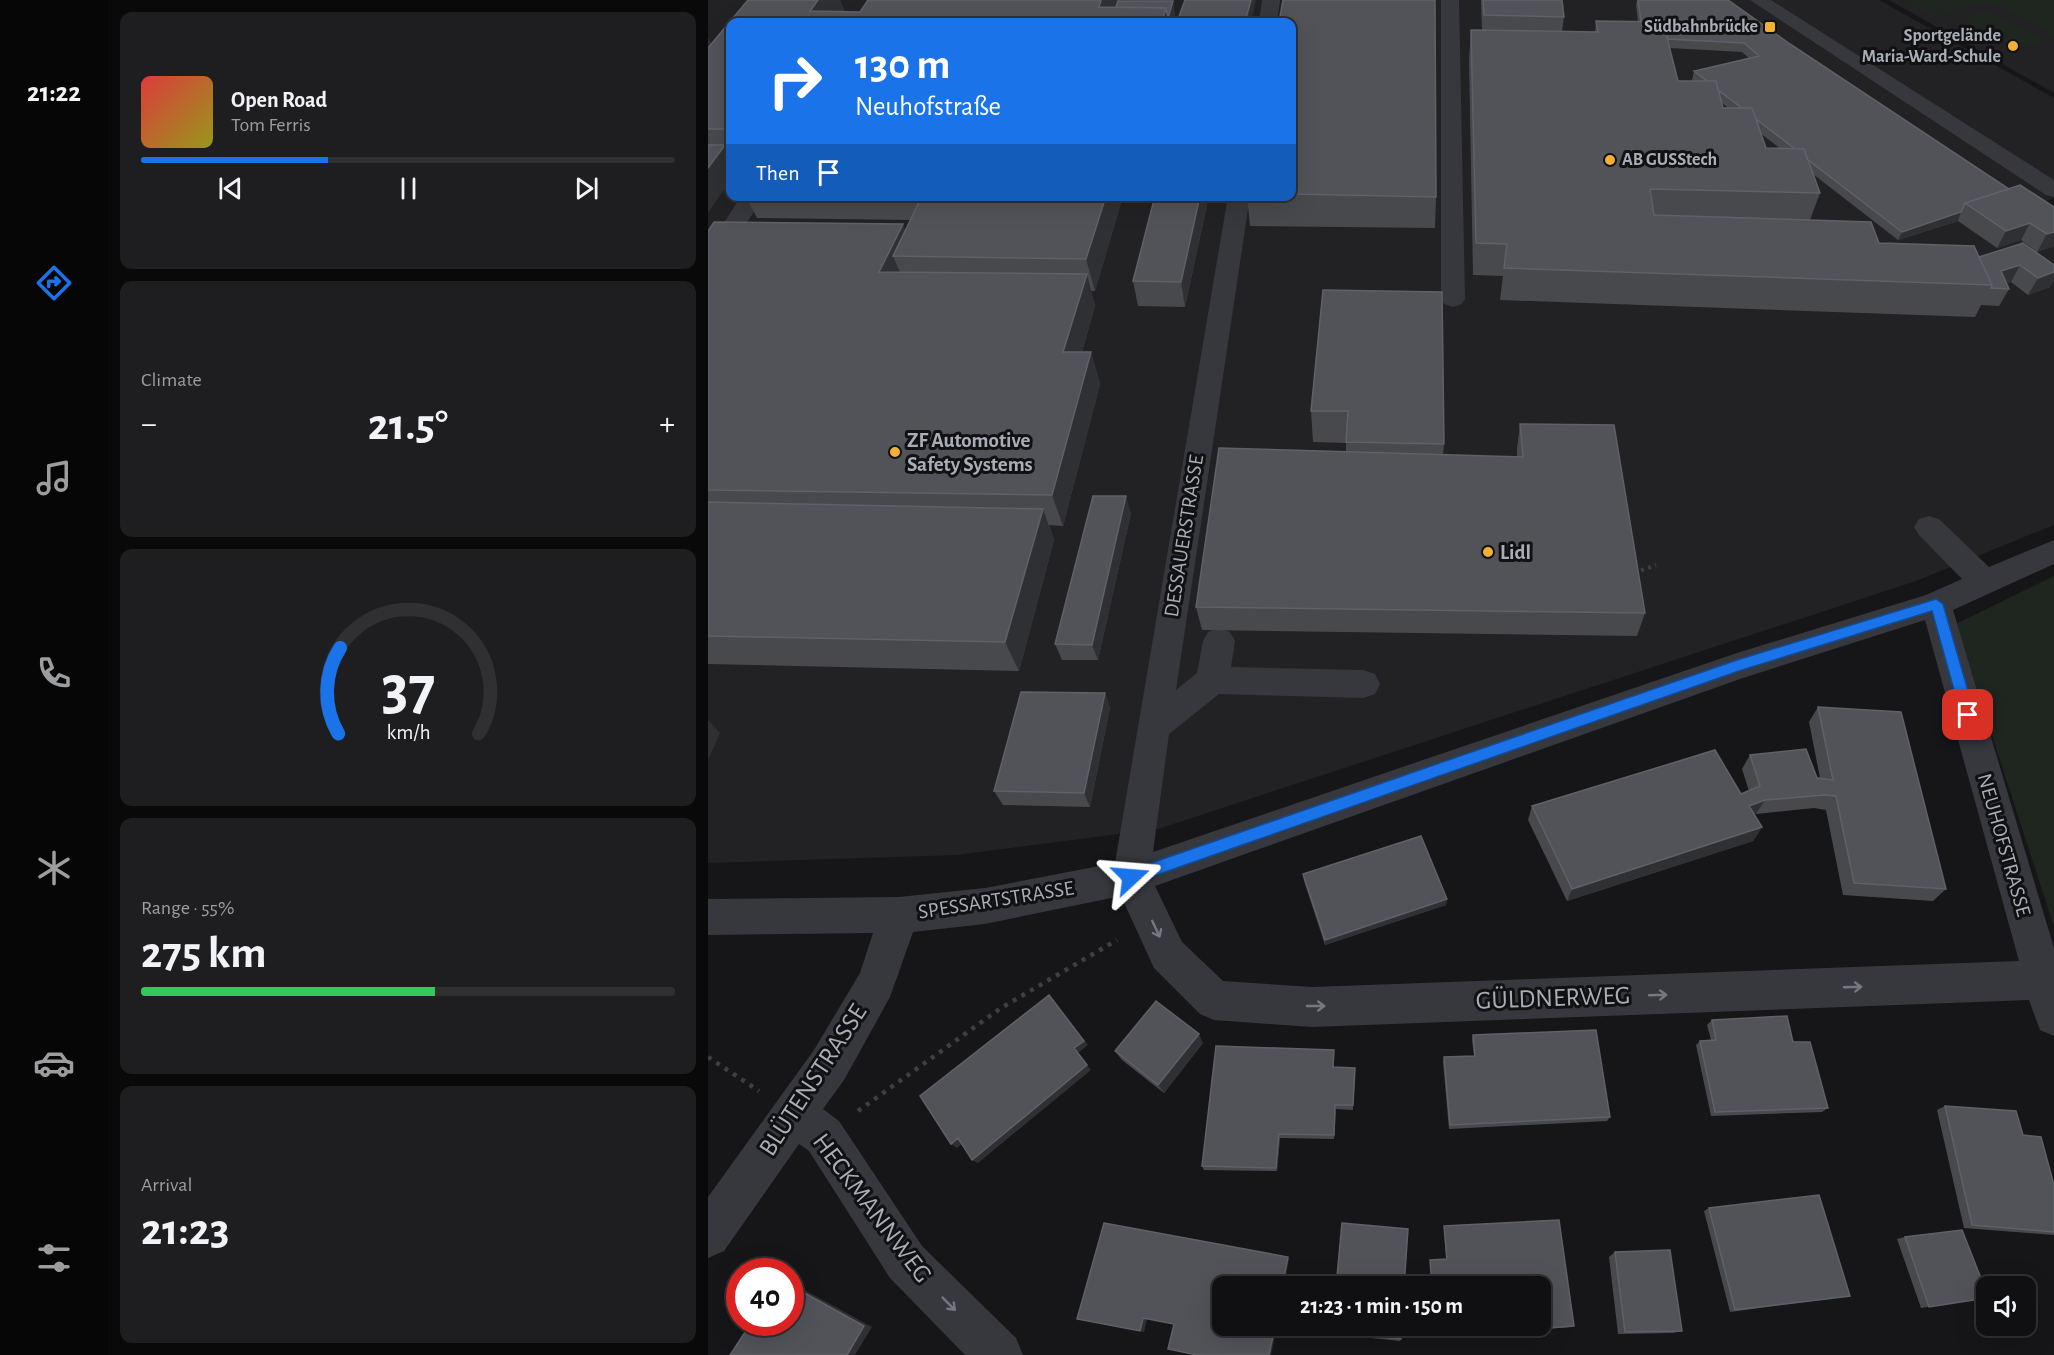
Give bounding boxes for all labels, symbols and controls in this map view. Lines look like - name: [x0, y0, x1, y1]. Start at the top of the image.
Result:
- place label: Südbahnbrücke: [1644, 18, 1758, 36]
- marker: Südbahnbrücke: [1763, 20, 1777, 34]
- place label: Sportgelände Maria-Ward-Schule: [1862, 27, 2001, 66]
- marker: Sportgelände Maria-Ward-Schule: [2006, 39, 2020, 53]
- icon: right: [756, 42, 834, 120]
- text: 130 m: [855, 44, 950, 86]
- text: 21:22: [27, 79, 81, 106]
- text: Open Road: [231, 89, 327, 111]
- text: Neuhofstraße: [855, 93, 1001, 120]
- text: Tom Ferris: [231, 115, 311, 135]
- place label: AB GUSStech: [1622, 151, 1717, 169]
- marker: AB GUSStech: [1603, 153, 1617, 167]
- icon: arrive: [812, 156, 845, 189]
- text: Then: [756, 162, 800, 184]
- icon: previous: [214, 172, 247, 205]
- icon: pause: [392, 172, 425, 205]
- icon: next: [570, 172, 603, 205]
- icon: directions: [33, 262, 75, 304]
- text: Climate: [141, 370, 202, 390]
- text: 21.5°: [368, 403, 448, 448]
- text: −: [141, 408, 157, 441]
- text: +: [659, 408, 675, 441]
- place label: ZF Automotive Safety Systems: [907, 430, 1033, 475]
- marker: ZF Automotive Safety Systems: [888, 445, 902, 459]
- street label: DESSAUERSTRASSE: [1161, 453, 1207, 619]
- icon: music: [33, 457, 75, 499]
- place label: Lidl: [1500, 542, 1531, 563]
- marker: Lidl: [1481, 545, 1495, 559]
- icon: phone: [33, 652, 75, 694]
- text: 37: [381, 659, 435, 721]
- pin: [1942, 689, 1993, 740]
- icon: arrive: [1951, 698, 1984, 731]
- text: km/h: [386, 723, 430, 744]
- street label: NEUHOFSTRASSE: [1974, 771, 2034, 919]
- position arrow: [1099, 845, 1163, 909]
- icon: climate: [33, 847, 75, 889]
- street label: SPESSARTSTRASSE: [917, 877, 1075, 923]
- text: Range · 55%: [141, 898, 234, 918]
- one-way arrow: [1151, 920, 1163, 938]
- text: 275 km: [141, 931, 266, 976]
- street label: GÜLDNERWEG: [1475, 981, 1631, 1014]
- one-way arrow: [1843, 982, 1863, 993]
- one-way arrow: [1648, 989, 1668, 1000]
- street label: BLÜTENSTRASSE: [754, 999, 872, 1161]
- one-way arrow: [1306, 1000, 1326, 1012]
- icon: car: [33, 1042, 75, 1084]
- street label: HECKMANNWEG: [808, 1129, 936, 1287]
- text: Arrival: [141, 1175, 192, 1195]
- text: 21:23: [141, 1208, 229, 1253]
- icon: filters: [33, 1237, 75, 1279]
- speed limit sign: 40: [726, 1258, 804, 1336]
- map controls: [1976, 1276, 2036, 1336]
- button: sound: [1976, 1276, 2036, 1336]
- text: 21:23 · 1 min · 150 m: [1300, 1295, 1463, 1317]
- one-way arrow: [941, 1297, 956, 1312]

